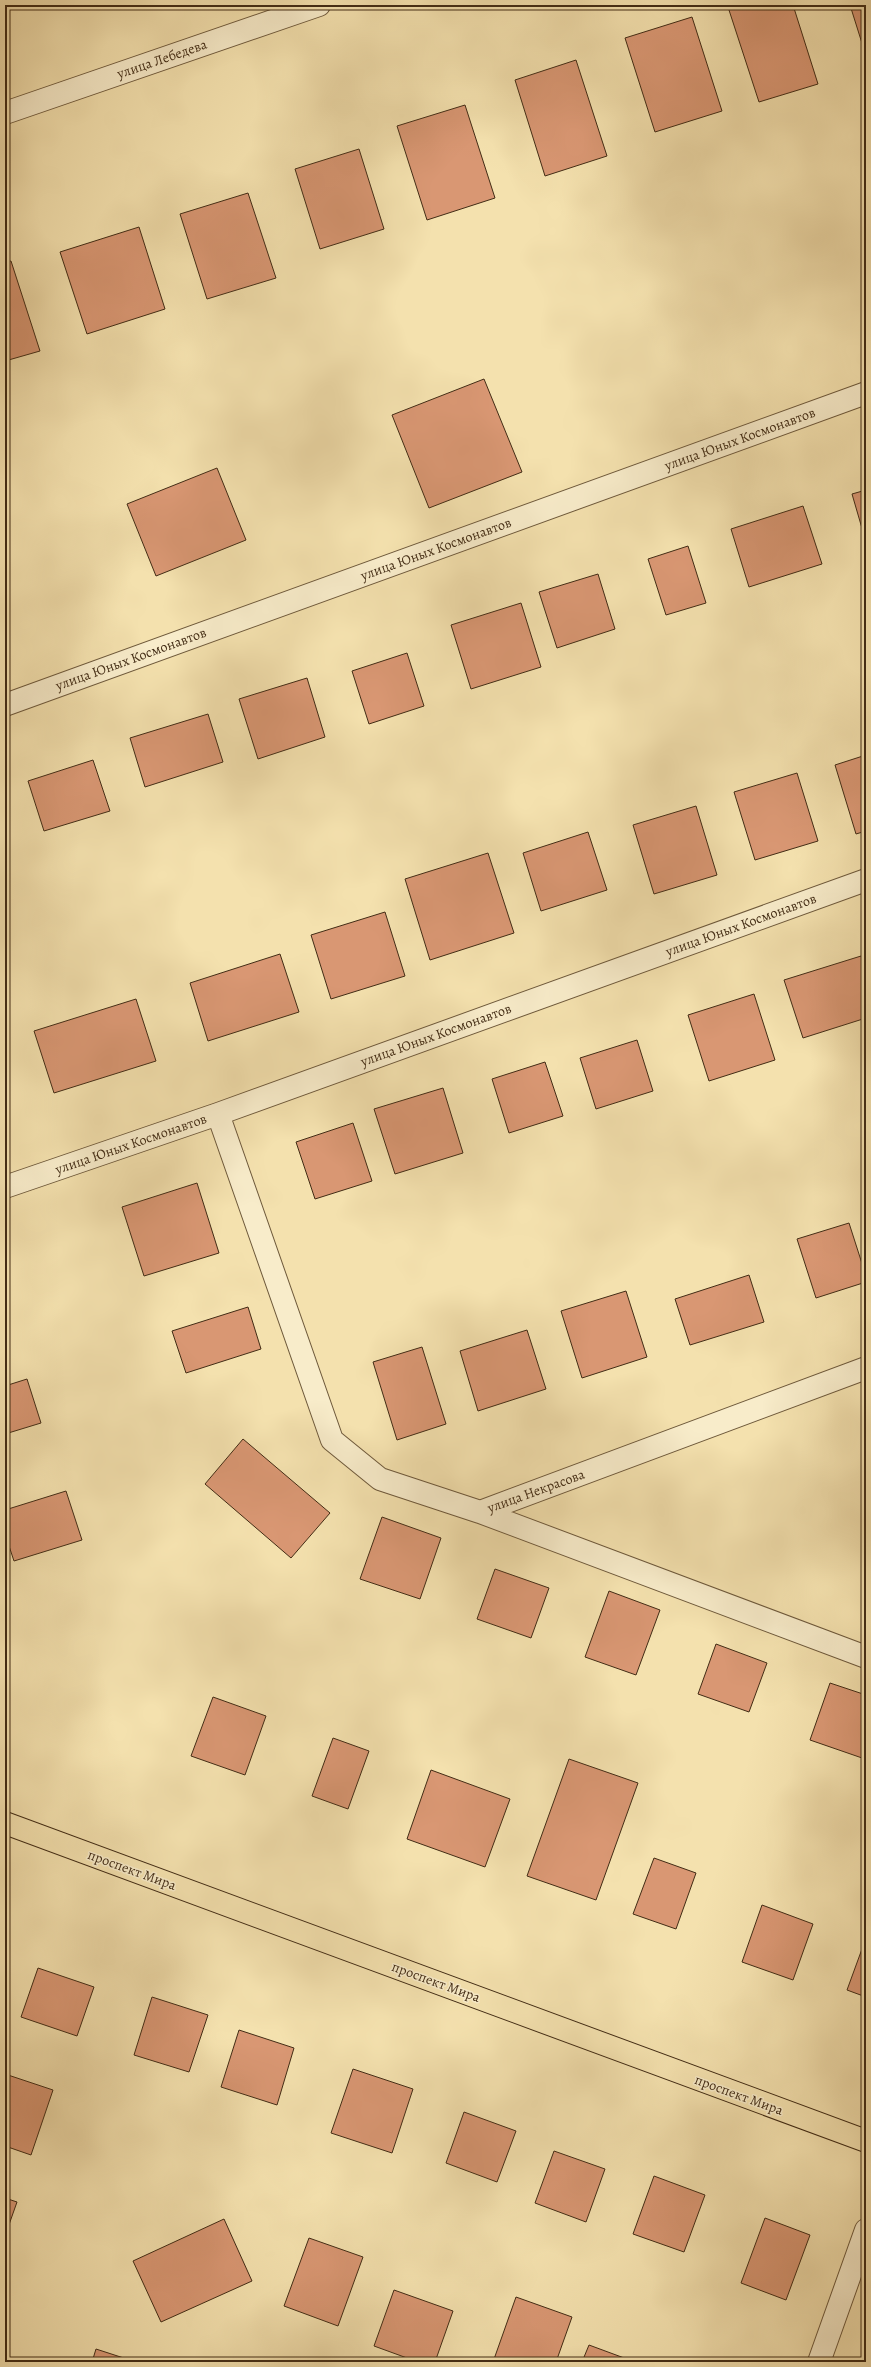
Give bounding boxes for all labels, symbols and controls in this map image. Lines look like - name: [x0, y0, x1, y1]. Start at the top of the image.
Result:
- street label: улица Лебедева: [114, 35, 210, 84]
- street label: улица Юных Космонавтов: [661, 403, 818, 475]
- street label: улица Юных Космонавтов: [357, 513, 514, 585]
- street label: улица Юных Космонавтов: [52, 623, 209, 695]
- street label: улица Юных Космонавтов: [662, 889, 819, 961]
- street label: улица Юных Космонавтов: [357, 999, 514, 1071]
- street label: улица Юных Космонавтов: [52, 1109, 210, 1179]
- street label: улица Некрасова: [484, 1464, 588, 1518]
- street label: проспект Мира: [85, 1845, 179, 1895]
- street label: проспект Мира: [389, 1957, 483, 2007]
- street label: проспект Мира: [692, 2070, 786, 2120]

